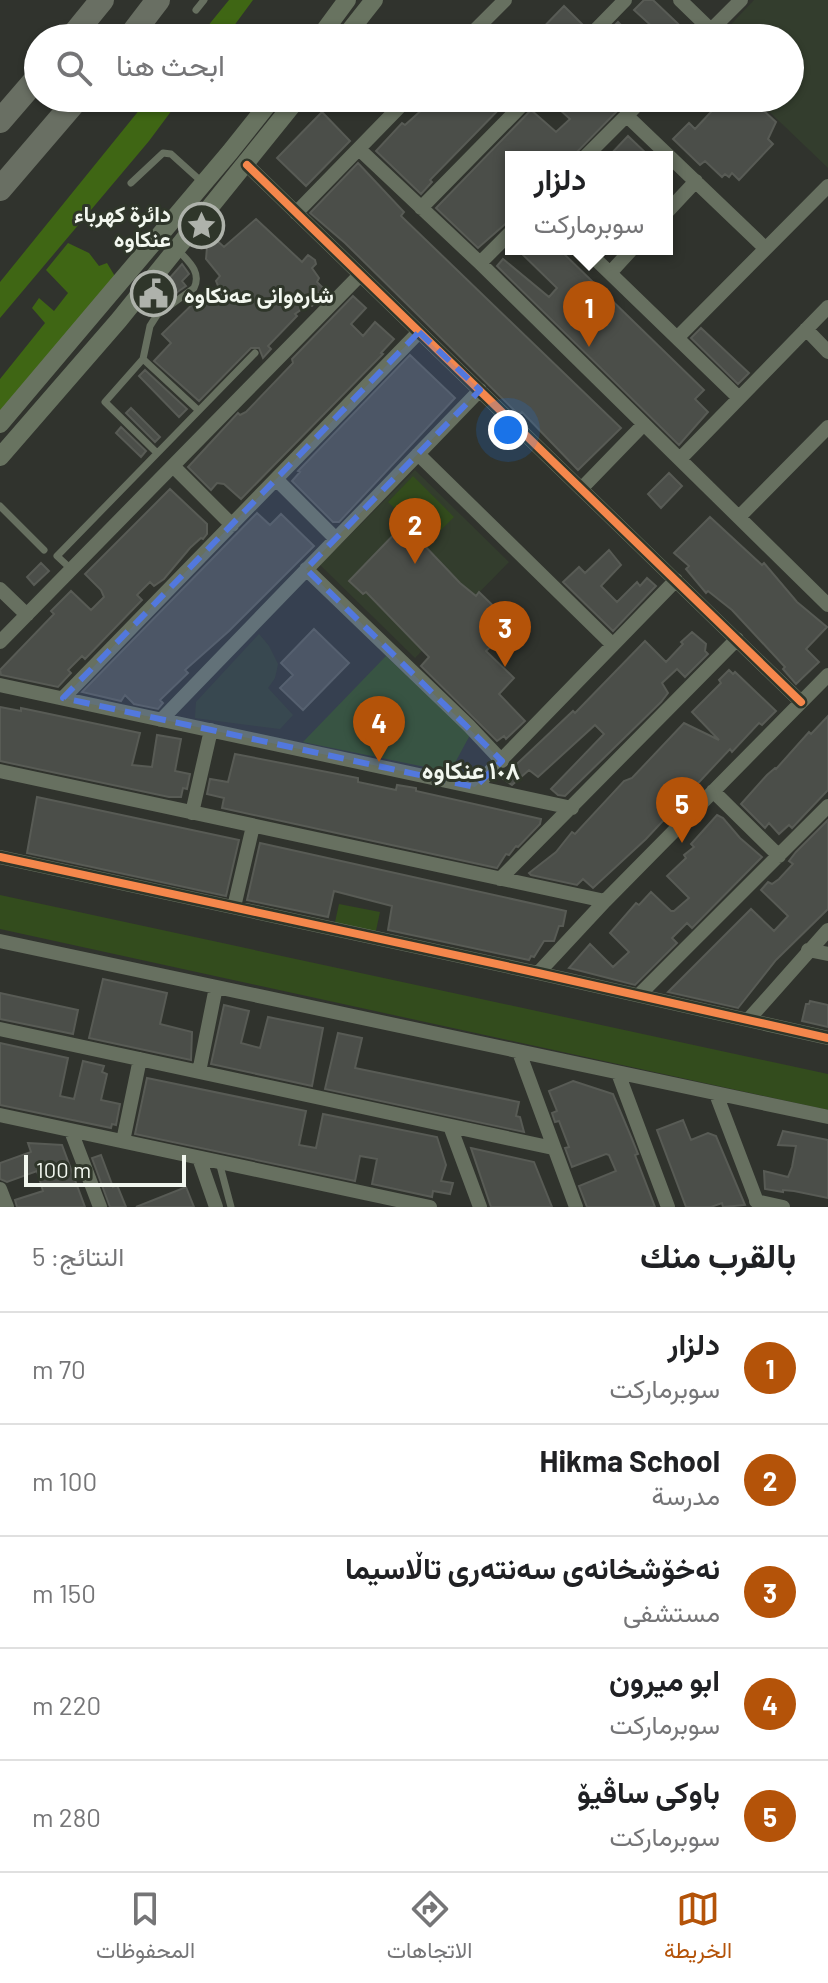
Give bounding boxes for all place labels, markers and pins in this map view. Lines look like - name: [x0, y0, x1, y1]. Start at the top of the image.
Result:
- place label: دائرة كهرباء عنكاوه: [74, 200, 171, 253]
- place icon: دائرة كهرباء عنكاوه: [178, 202, 226, 250]
- public building icon: شارەوانی عەنکاوە: [129, 270, 177, 318]
- place label: شارەوانی عەنکاوە: [184, 281, 334, 309]
- pin: 1: [563, 281, 615, 347]
- pin: 2: [389, 498, 441, 564]
- pin: 3: [479, 601, 531, 667]
- pin: 4: [353, 696, 405, 762]
- pin: 5: [656, 777, 708, 843]

